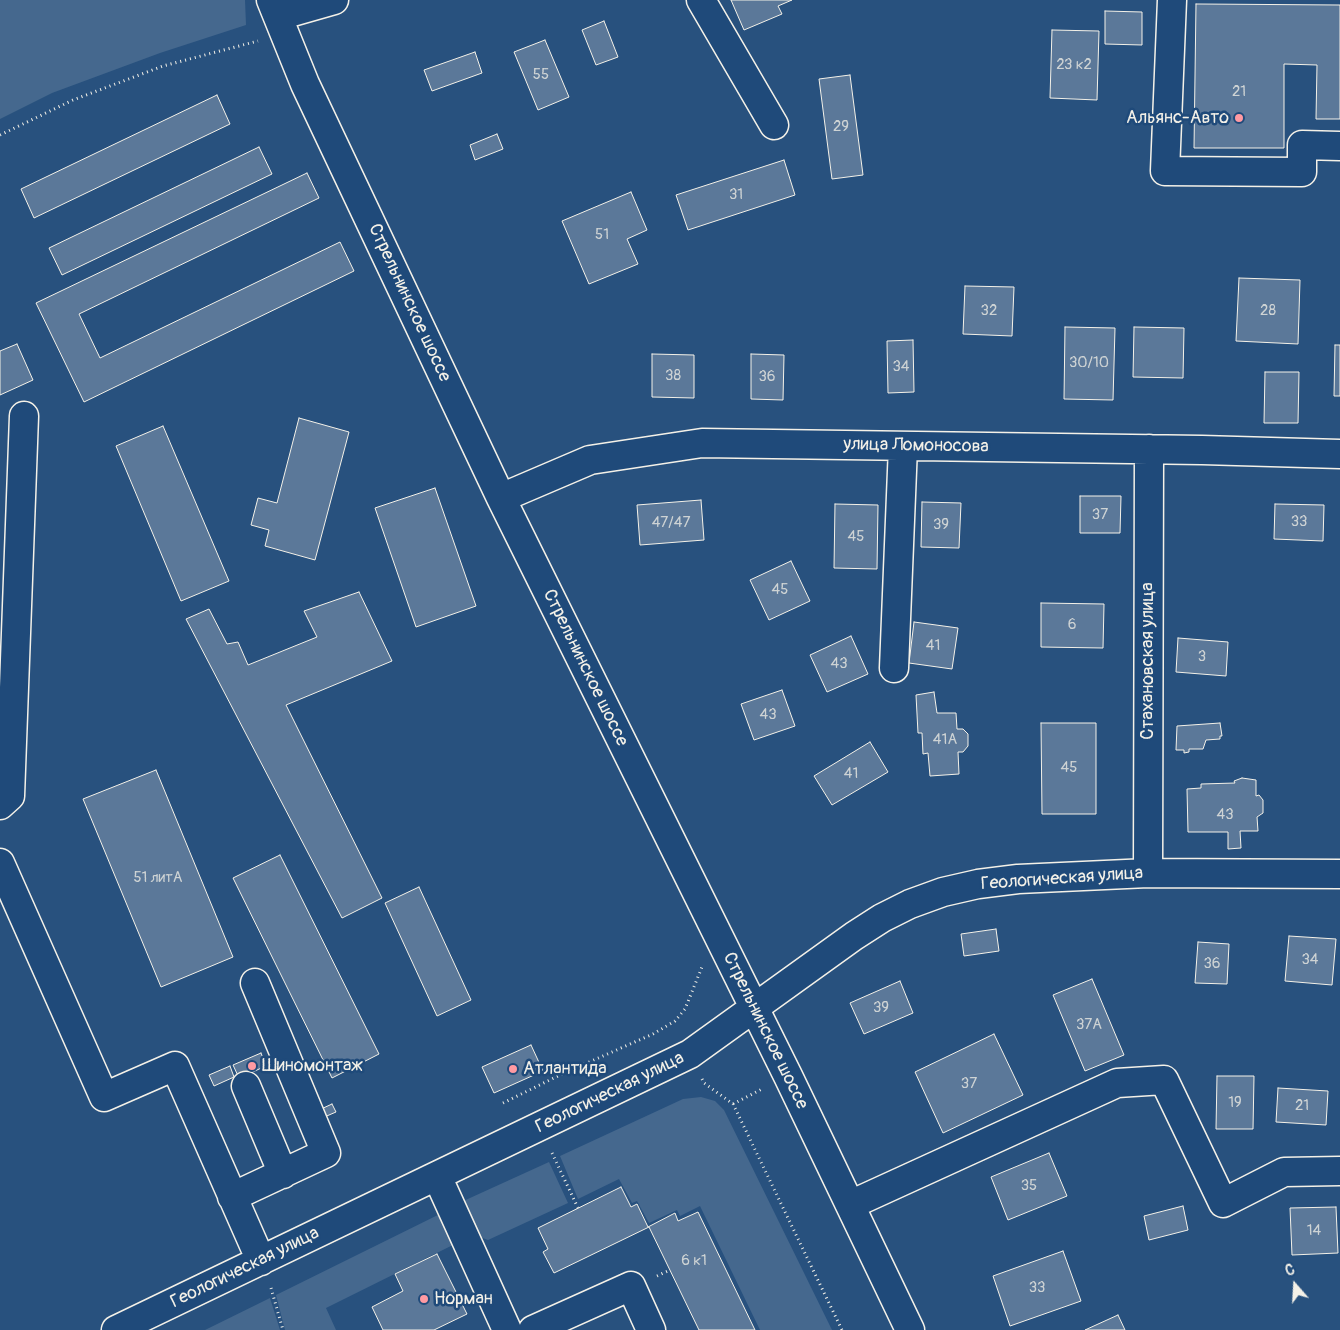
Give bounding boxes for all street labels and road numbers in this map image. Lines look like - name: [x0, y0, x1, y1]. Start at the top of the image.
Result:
- street label: Стрельнинское шоссе: [363, 221, 455, 385]
- street label: улица Ломоносова: [843, 434, 989, 458]
- street label: Стахановская улица: [1137, 582, 1159, 740]
- street label: Стрельнинское шоссе: [538, 586, 632, 750]
- street label: Геологическая улица: [980, 863, 1144, 895]
- street label: Стрельнинское шоссе: [718, 949, 812, 1113]
- street label: Геологическая улица: [532, 1048, 688, 1138]
- street label: Геологическая улица: [167, 1223, 323, 1313]

